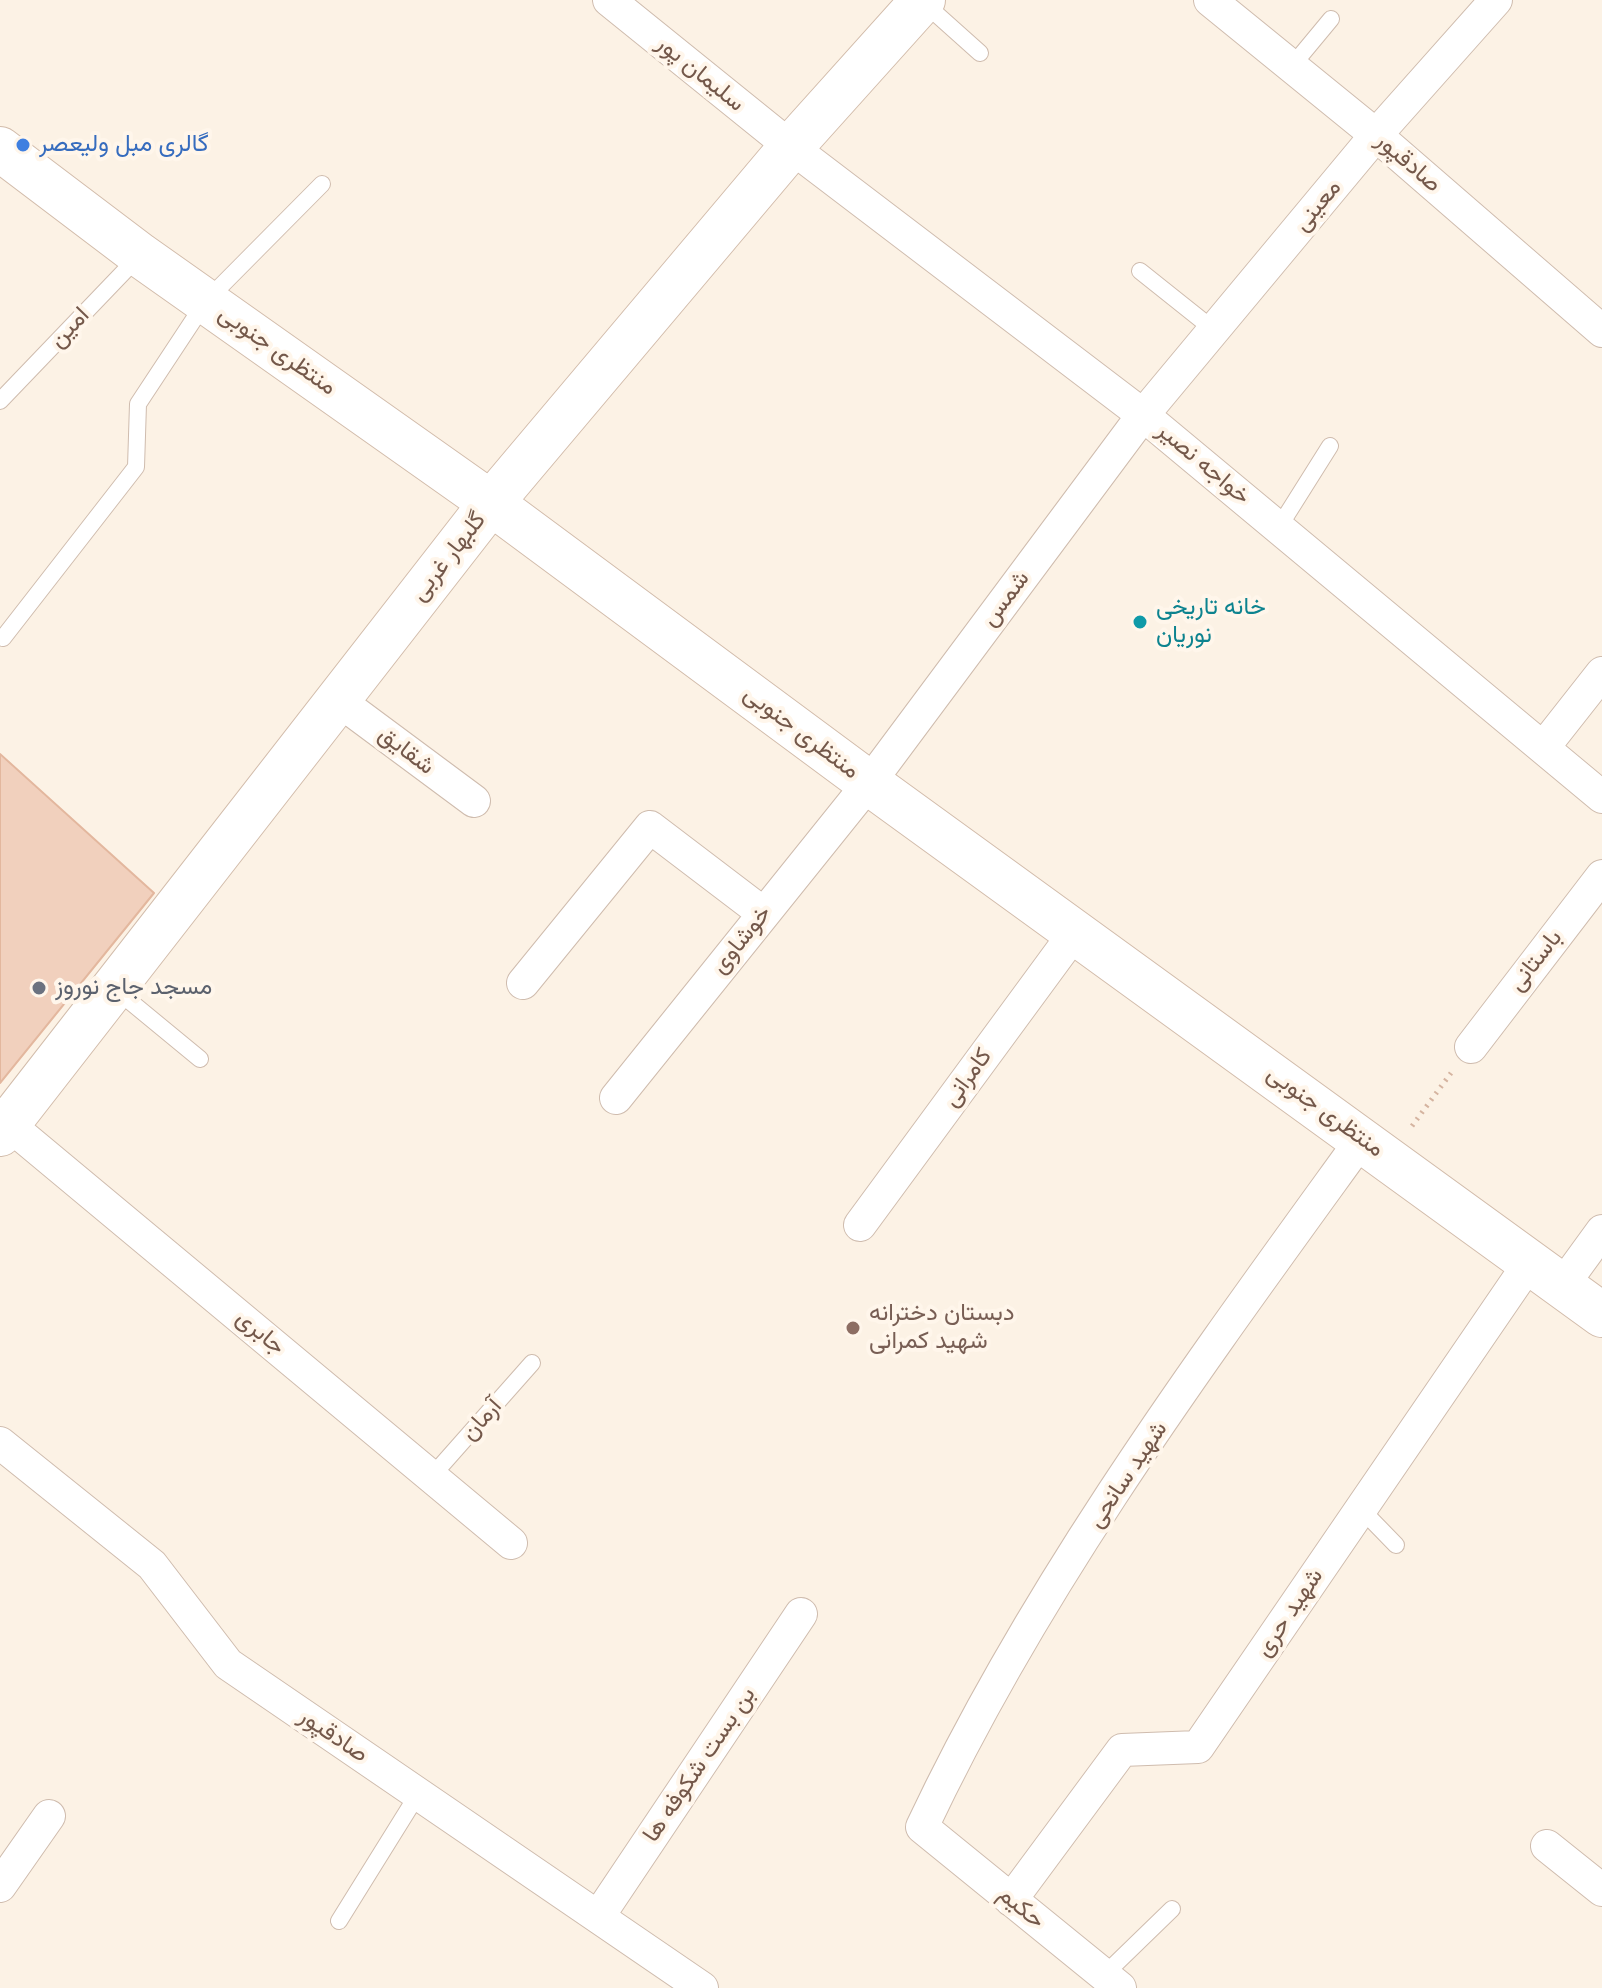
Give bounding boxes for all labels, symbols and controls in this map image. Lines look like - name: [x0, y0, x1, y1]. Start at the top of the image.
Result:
- street label: سلیمان پور: [650, 30, 750, 118]
- street label: صادقپور: [1369, 127, 1447, 199]
- place label: گالری مبل ولیعصر: [39, 131, 209, 159]
- marker: گالری مبل ولیعصر: [14, 136, 32, 154]
- street label: معینی: [1288, 174, 1348, 238]
- street label: منتظری جنوبی: [212, 300, 342, 402]
- street label: امین: [44, 302, 96, 354]
- street label: خواجه نصیر: [1150, 417, 1256, 511]
- street label: گلبهار غربی: [405, 507, 493, 607]
- street label: شمس: [976, 565, 1036, 633]
- place label: خانه تاریخی نوریان: [1156, 594, 1266, 650]
- marker: خانه تاریخی نوریان: [1131, 613, 1149, 631]
- street label: منتظری جنوبی: [737, 680, 865, 786]
- street label: شقایق: [372, 721, 440, 781]
- street label: خوشاوی: [706, 900, 778, 980]
- street label: باستانی: [1503, 924, 1569, 998]
- place label: مسجد جاج نوروز: [55, 974, 212, 1002]
- marker: مسجد جاج نوروز: [30, 979, 48, 997]
- street label: کامرانی: [937, 1043, 999, 1113]
- street label: منتظری جنوبی: [1261, 1060, 1389, 1164]
- place label: دبستان دخترانه شهید کمرانی: [869, 1300, 1014, 1356]
- street label: جابری: [229, 1304, 291, 1362]
- marker: دبستان دخترانه شهید کمرانی: [844, 1319, 862, 1337]
- street label: آرمان: [455, 1393, 509, 1447]
- street label: شهید سانحی: [1082, 1416, 1174, 1534]
- street label: شهید حری: [1250, 1563, 1330, 1663]
- street label: بن بست شکوفه ها: [637, 1682, 763, 1848]
- street label: صادقپور: [293, 1702, 373, 1770]
- street label: حکیم: [992, 1880, 1050, 1936]

